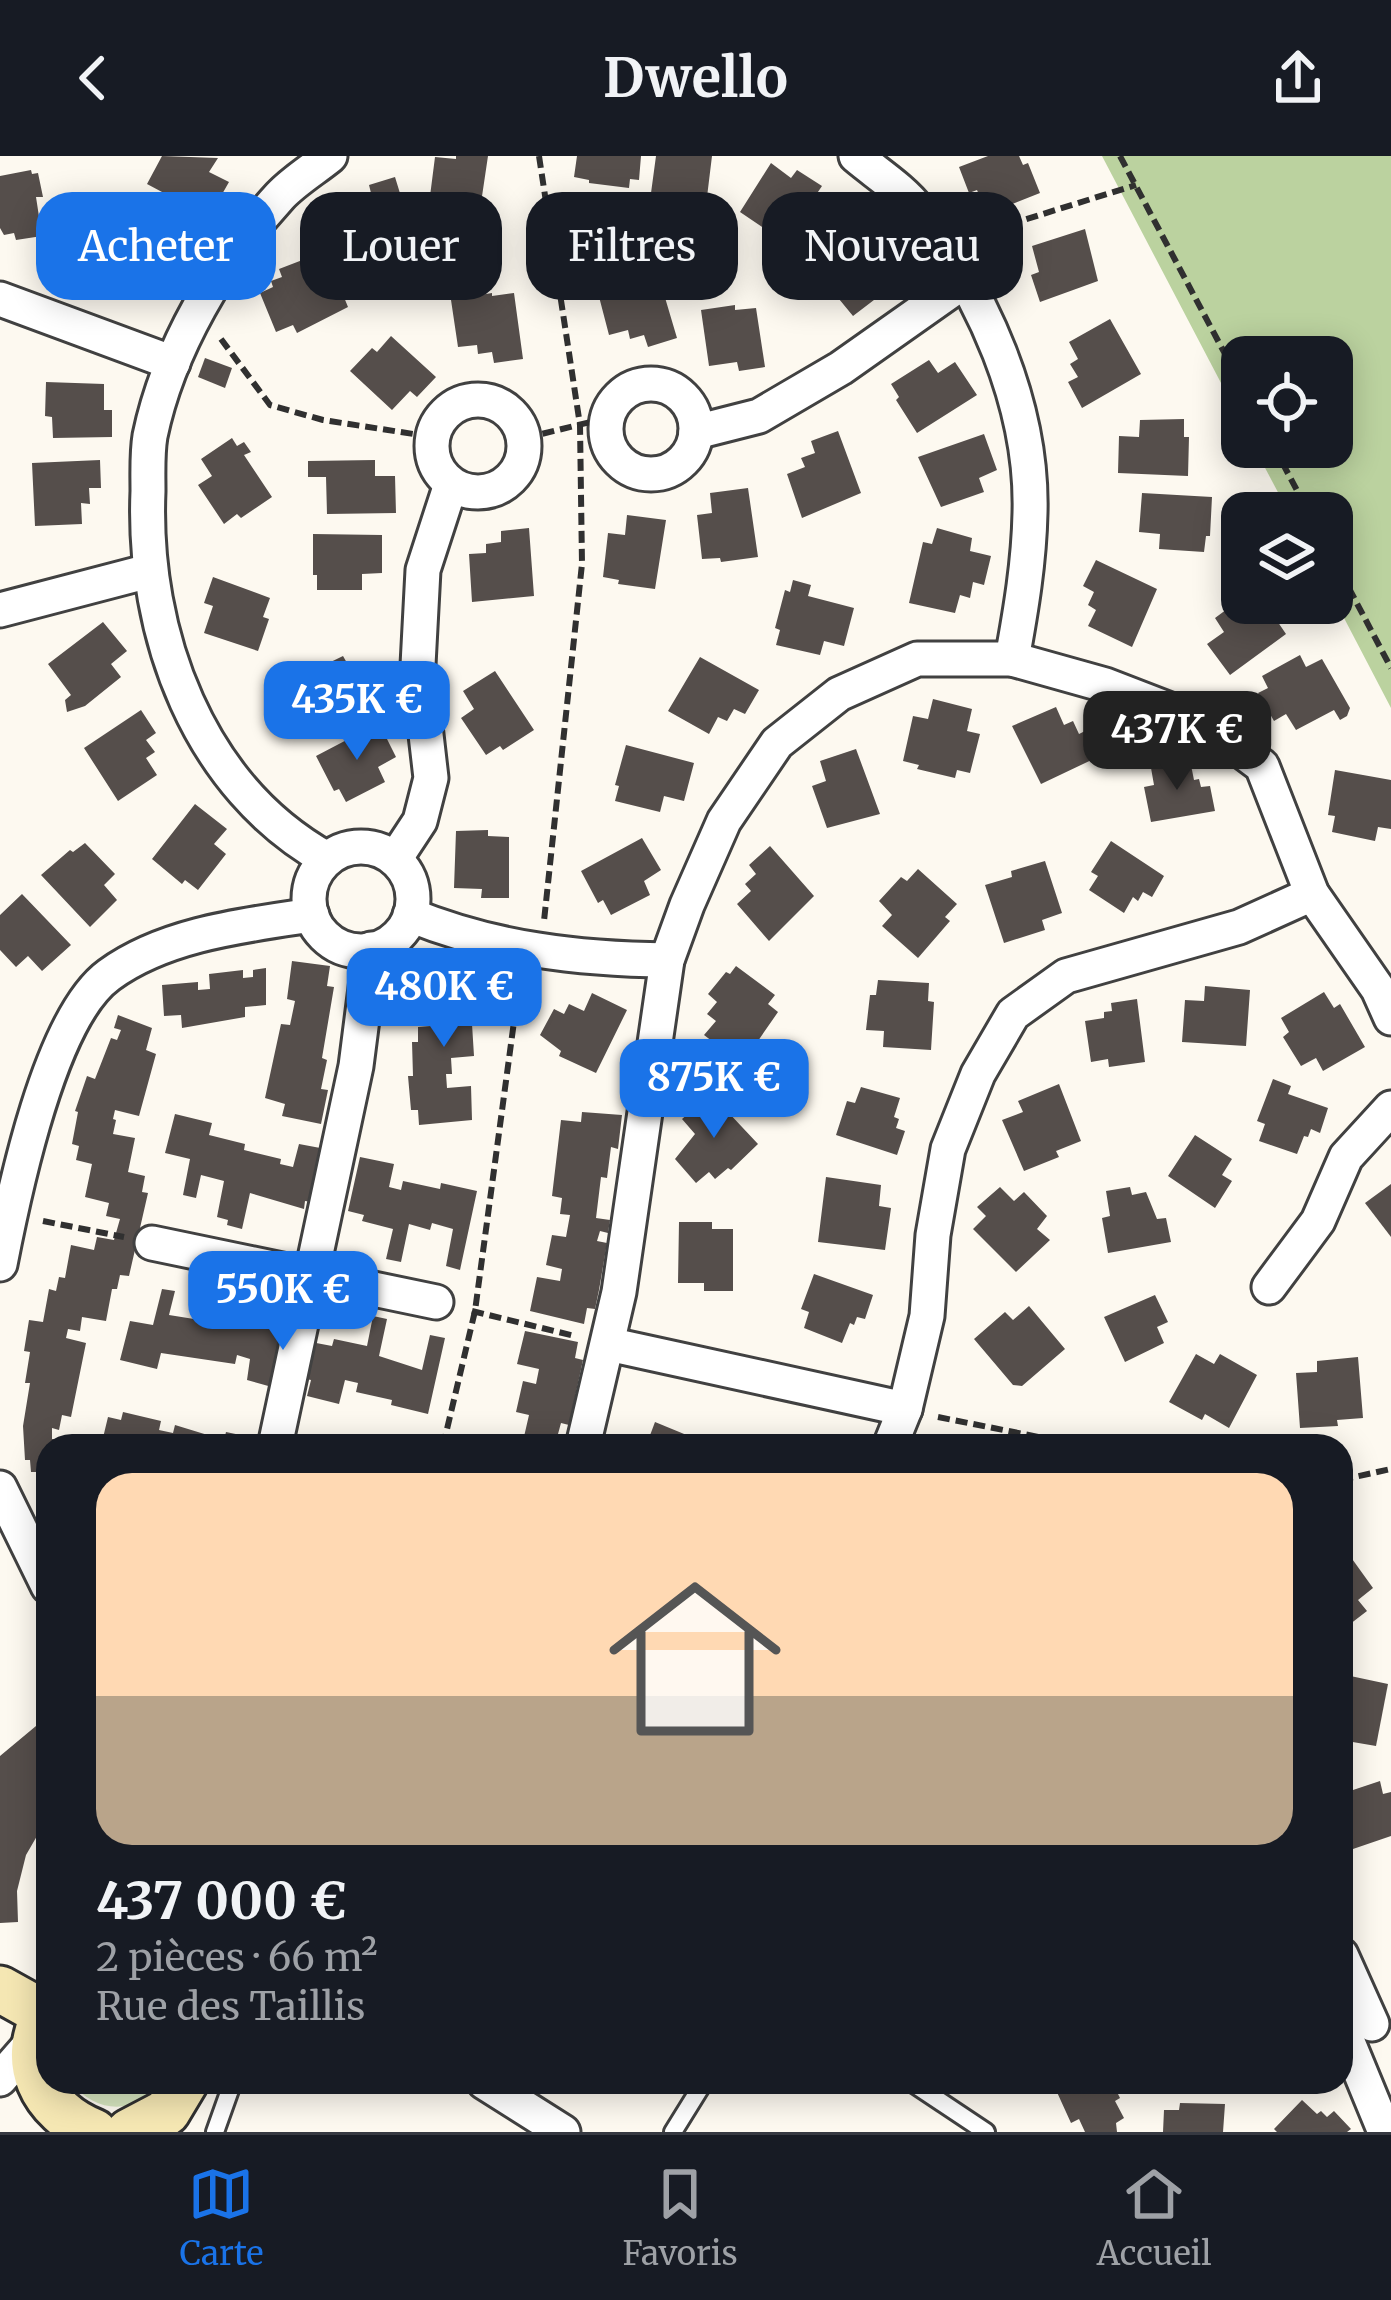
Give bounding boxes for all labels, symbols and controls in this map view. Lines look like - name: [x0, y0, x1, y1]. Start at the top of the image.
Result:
- text: Dwello: [603, 44, 788, 112]
- icon: back: [60, 45, 126, 111]
- icon: share: [1265, 45, 1331, 111]
- chip: Acheter: [36, 192, 276, 300]
- chip: Louer: [300, 192, 502, 300]
- chip: Filtres: [526, 192, 738, 300]
- chip: Nouveau: [762, 192, 1023, 300]
- map controls: [1221, 336, 1353, 624]
- button: locate: [1221, 336, 1353, 468]
- button: layers: [1221, 492, 1353, 624]
- pin: 435K €: [259, 661, 455, 763]
- text: 435K €: [291, 675, 423, 724]
- pin: 437K €: [1079, 691, 1275, 793]
- text: 437K €: [1110, 705, 1244, 754]
- pin: 480K €: [346, 948, 542, 1050]
- text: 480K €: [374, 962, 514, 1011]
- pin: 875K €: [616, 1039, 812, 1141]
- text: 875K €: [647, 1053, 781, 1102]
- pin: 550K €: [185, 1251, 381, 1353]
- text: 550K €: [215, 1265, 351, 1314]
- icon: home: [587, 1551, 803, 1767]
- text: 437 000 €: [96, 1869, 347, 1933]
- text: 2 pièces · 66 m²: [96, 1933, 378, 1982]
- text: Rue des Taillis: [96, 1982, 365, 2031]
- tab: Carte: [180, 2161, 263, 2274]
- tab: Favoris: [622, 2161, 738, 2274]
- tab: Accueil: [1097, 2161, 1211, 2274]

